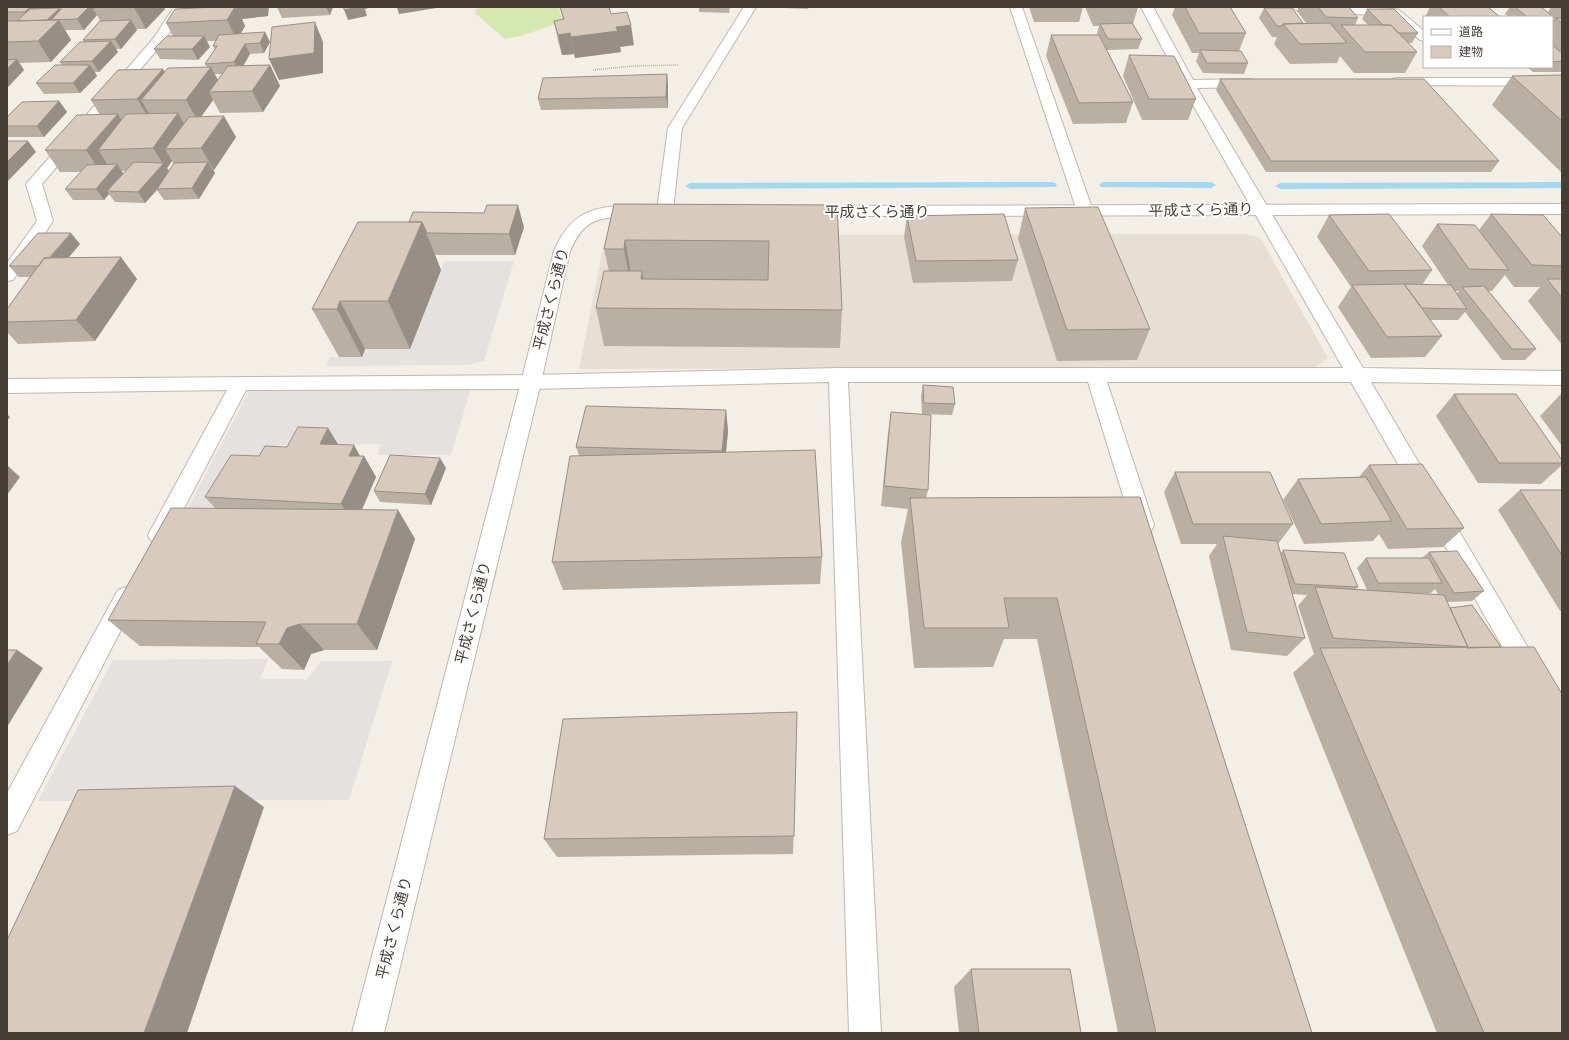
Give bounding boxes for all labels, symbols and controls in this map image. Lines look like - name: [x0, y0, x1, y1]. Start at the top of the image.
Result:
- legend: [1423, 16, 1553, 68]
- text: 道路: [1459, 25, 1483, 39]
- text: 建物: [1459, 45, 1483, 59]
- street label: 平成さくら通り: [1148, 200, 1254, 220]
- street label: 平成さくら通り: [824, 203, 930, 221]
- street label: 平成さくら通り: [530, 246, 572, 352]
- street label: 平成さくら通り: [452, 560, 494, 666]
- street label: 平成さくら通り: [373, 875, 415, 981]

